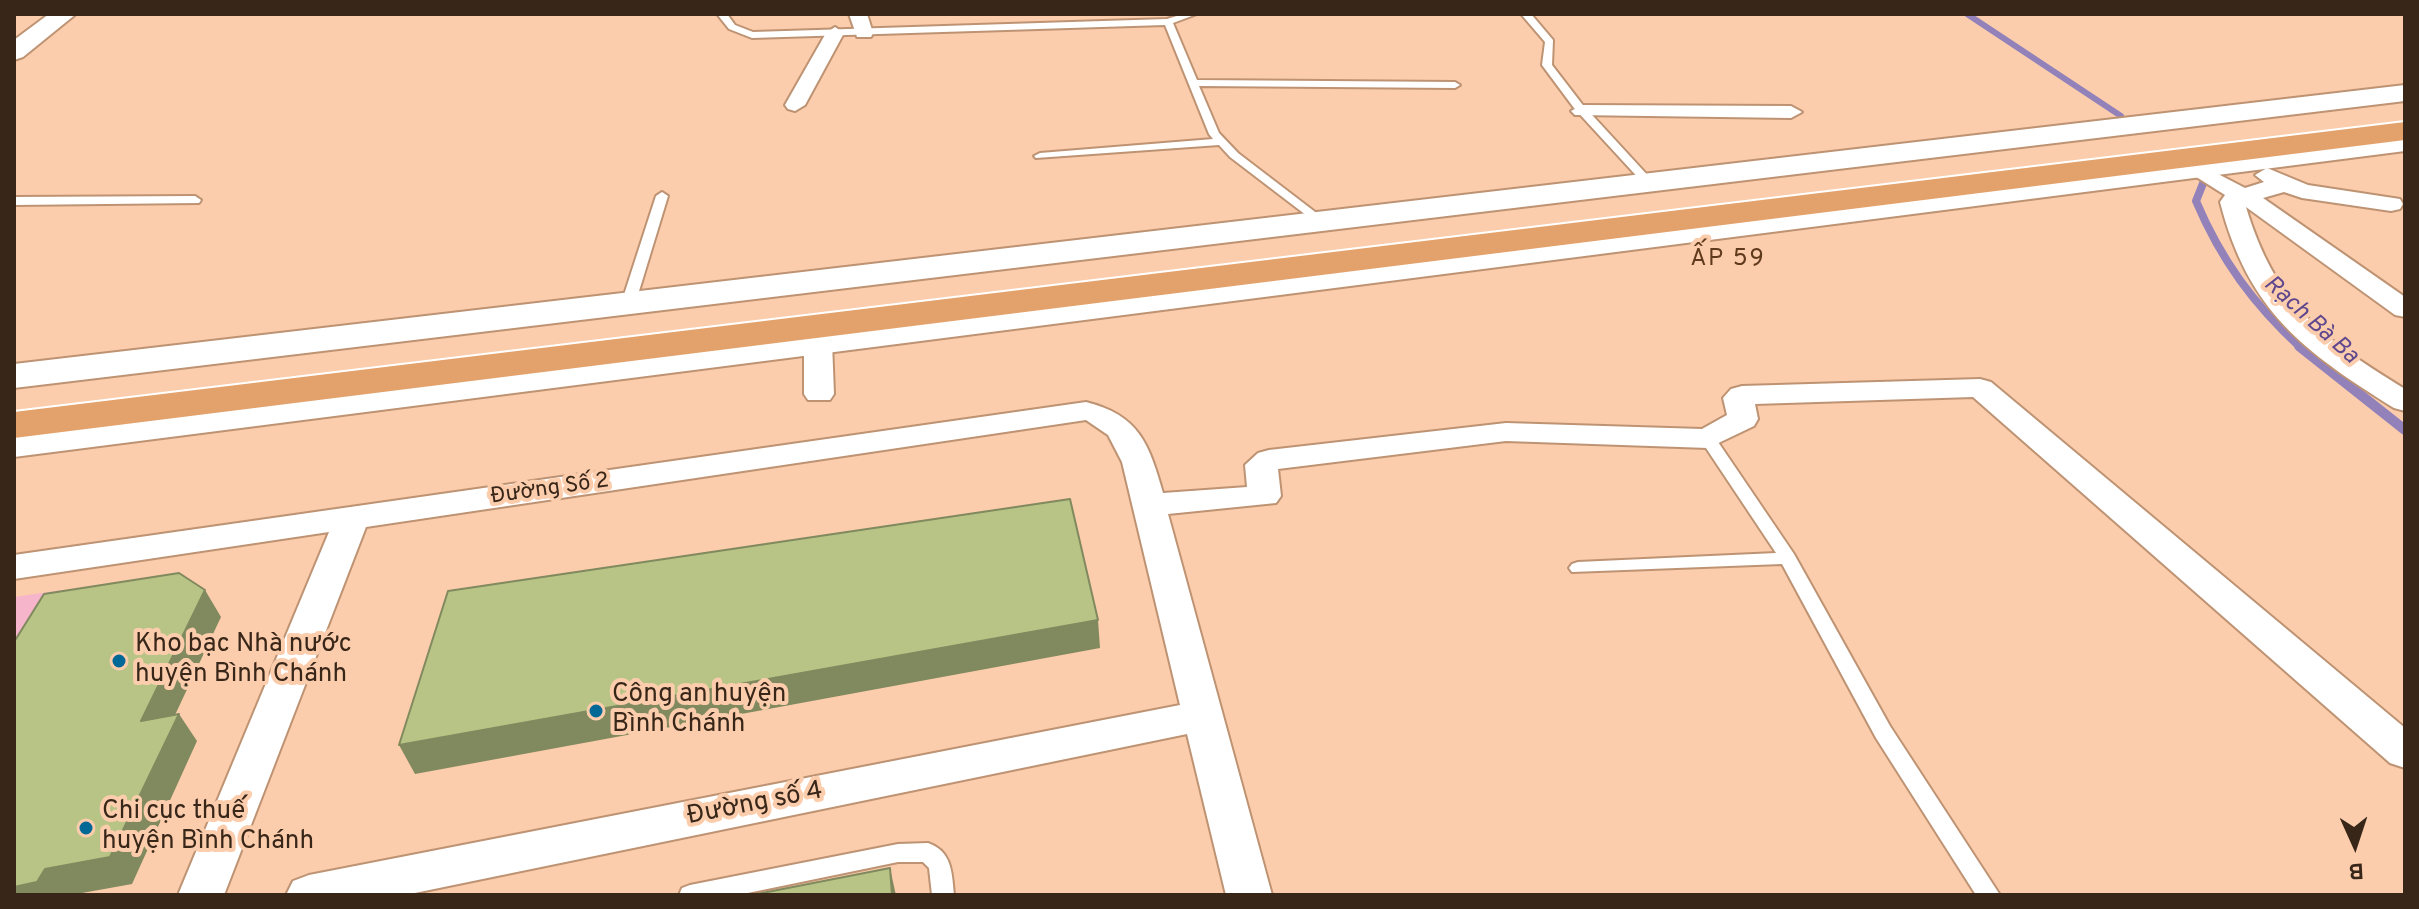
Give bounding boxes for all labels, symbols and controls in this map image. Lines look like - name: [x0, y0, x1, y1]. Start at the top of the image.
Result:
- district label: ẤP 59: [1690, 246, 1766, 274]
- water label: Rạch Bà Ba: [2257, 271, 2363, 371]
- street label: Đường Số 2: [489, 469, 611, 511]
- place label: Kho bạc Nhà nước huyện Bình Chánh: [135, 630, 352, 692]
- marker: Kho bạc Nhà nước huyện Bình Chánh: [110, 652, 128, 670]
- place label: Công an huyện Bình Chánh: [612, 680, 786, 742]
- marker: Công an huyện Bình Chánh: [587, 702, 605, 720]
- street label: Đường số 4: [685, 777, 825, 833]
- place label: Chi cục thuế huyện Bình Chánh: [102, 797, 314, 858]
- north arrow: [2315, 805, 2395, 885]
- marker: Chi cục thuế huyện Bình Chánh: [77, 819, 95, 837]
- text: B: [2348, 856, 2365, 883]

